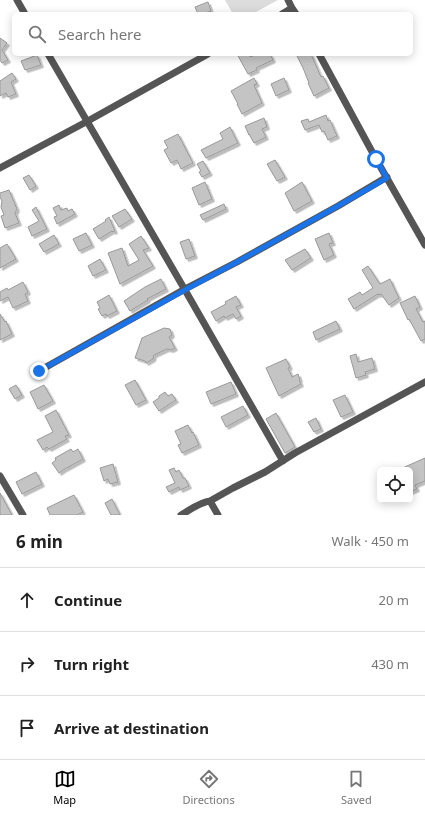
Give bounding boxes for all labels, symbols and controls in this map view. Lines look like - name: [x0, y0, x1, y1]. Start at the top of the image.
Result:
- search box: [12, 12, 413, 56]
- icon: search: [26, 23, 48, 45]
- text: Search here: [58, 24, 141, 44]
- route start: [367, 150, 385, 168]
- route end: [30, 362, 48, 380]
- map controls: [377, 467, 413, 503]
- button: locate: [377, 467, 413, 503]
- text: 6 min: [16, 530, 63, 553]
- text: Walk · 450 m: [331, 532, 409, 550]
- icon: ahead: [16, 589, 38, 611]
- text: Continue: [54, 590, 122, 610]
- text: 20 m: [379, 591, 409, 609]
- icon: right: [16, 653, 38, 675]
- text: Turn right: [54, 654, 129, 674]
- text: 430 m: [371, 655, 409, 673]
- icon: arrive: [16, 717, 38, 739]
- text: Arrive at destination: [54, 718, 209, 738]
- tab: Map: [53, 768, 76, 807]
- tab: Directions: [182, 768, 235, 807]
- tab: Saved: [341, 768, 372, 807]

